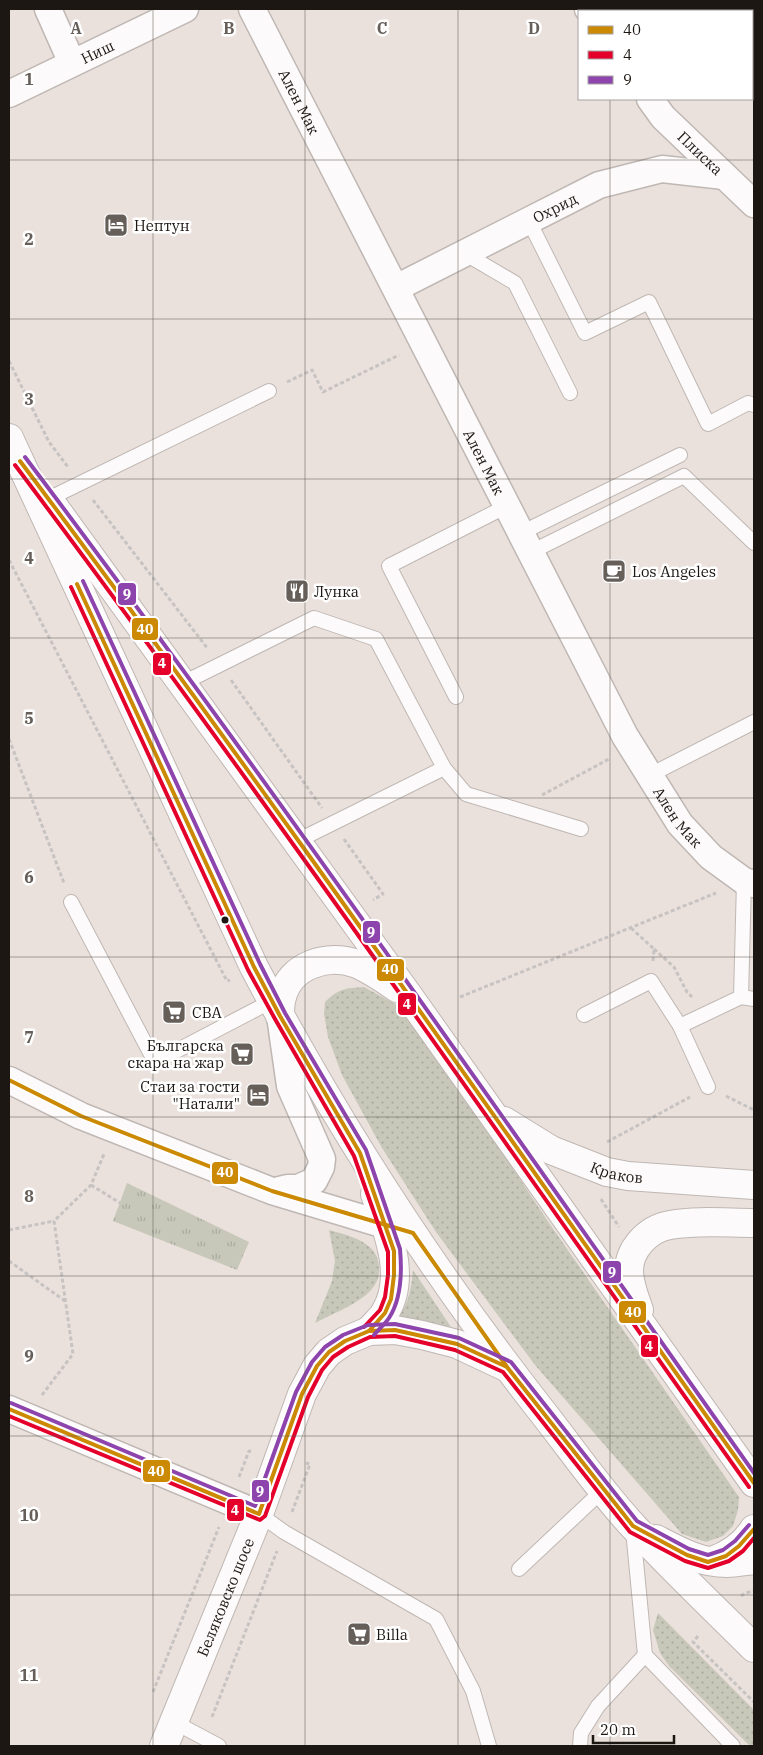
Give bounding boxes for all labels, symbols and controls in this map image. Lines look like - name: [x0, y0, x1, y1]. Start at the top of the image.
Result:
- legend: [578, 10, 753, 100]
- text: A: [70, 18, 82, 38]
- text: B: [223, 18, 235, 38]
- text: C: [377, 18, 387, 38]
- text: D: [528, 18, 540, 38]
- text: 40: [623, 20, 641, 39]
- street label: Ниш: [77, 35, 117, 68]
- text: 4: [623, 45, 632, 64]
- street label: Ален Мак: [275, 66, 324, 138]
- text: 1: [24, 69, 34, 89]
- text: 9: [623, 70, 632, 89]
- street label: Плиска: [674, 127, 727, 179]
- street label: Охрид: [529, 188, 580, 227]
- hotel icon: Нептун: [103, 212, 129, 238]
- place label: Нептун: [134, 216, 190, 235]
- text: 2: [24, 229, 34, 249]
- text: 3: [24, 389, 34, 409]
- street label: Ален Мак: [460, 426, 509, 498]
- text: 4: [24, 548, 34, 568]
- cafe icon: Los Angeles: [601, 558, 627, 584]
- place label: Los Angeles: [632, 562, 716, 581]
- restaurant icon: Лунка: [284, 578, 310, 604]
- line badge: 9: [117, 582, 137, 606]
- place label: Лунка: [314, 582, 359, 601]
- text: 9: [123, 585, 131, 603]
- line badge: 40: [131, 617, 159, 641]
- text: 40: [137, 620, 153, 638]
- line badge: 4: [152, 652, 172, 676]
- text: 4: [158, 654, 166, 672]
- text: 5: [24, 708, 34, 728]
- street label: Ален Мак: [649, 783, 707, 852]
- text: 6: [24, 867, 34, 887]
- unlabelled marker: [220, 915, 230, 925]
- line badge: 9: [362, 920, 381, 944]
- text: 9: [367, 923, 375, 941]
- line badge: 40: [376, 958, 405, 982]
- text: 40: [382, 960, 398, 978]
- line badge: 4: [397, 992, 417, 1016]
- text: 4: [403, 995, 411, 1013]
- supermarket icon: CBA: [161, 999, 187, 1025]
- place label: CBA: [192, 1003, 222, 1022]
- text: 7: [24, 1027, 34, 1047]
- place label: Българска скара на жар: [128, 1036, 224, 1072]
- supermarket icon: Българска скара на жар: [229, 1041, 255, 1067]
- place label: Стаи за гости "Натали": [140, 1077, 240, 1113]
- hotel icon: Стаи за гости "Натали": [245, 1082, 271, 1108]
- street label: Краков: [588, 1157, 643, 1187]
- line badge: 40: [211, 1161, 239, 1185]
- text: 40: [217, 1163, 233, 1181]
- text: 8: [24, 1186, 34, 1206]
- line badge: 9: [602, 1260, 622, 1284]
- text: 9: [608, 1263, 616, 1281]
- line badge: 40: [618, 1300, 647, 1324]
- text: 40: [625, 1303, 641, 1321]
- line badge: 4: [640, 1334, 659, 1358]
- text: 4: [645, 1337, 653, 1355]
- text: 9: [24, 1346, 34, 1366]
- line badge: 40: [142, 1459, 171, 1483]
- text: 40: [148, 1462, 164, 1480]
- line badge: 9: [251, 1479, 270, 1503]
- text: 9: [256, 1482, 264, 1500]
- line badge: 4: [226, 1498, 245, 1522]
- text: 4: [231, 1501, 239, 1519]
- text: 10: [19, 1505, 39, 1525]
- street label: Беляковско шосе: [192, 1535, 258, 1659]
- supermarket icon: Billa: [346, 1621, 372, 1647]
- place label: Billa: [376, 1625, 408, 1644]
- text: 11: [19, 1665, 39, 1685]
- scale bar: [593, 1712, 674, 1744]
- text: 20 m: [600, 1720, 636, 1739]

